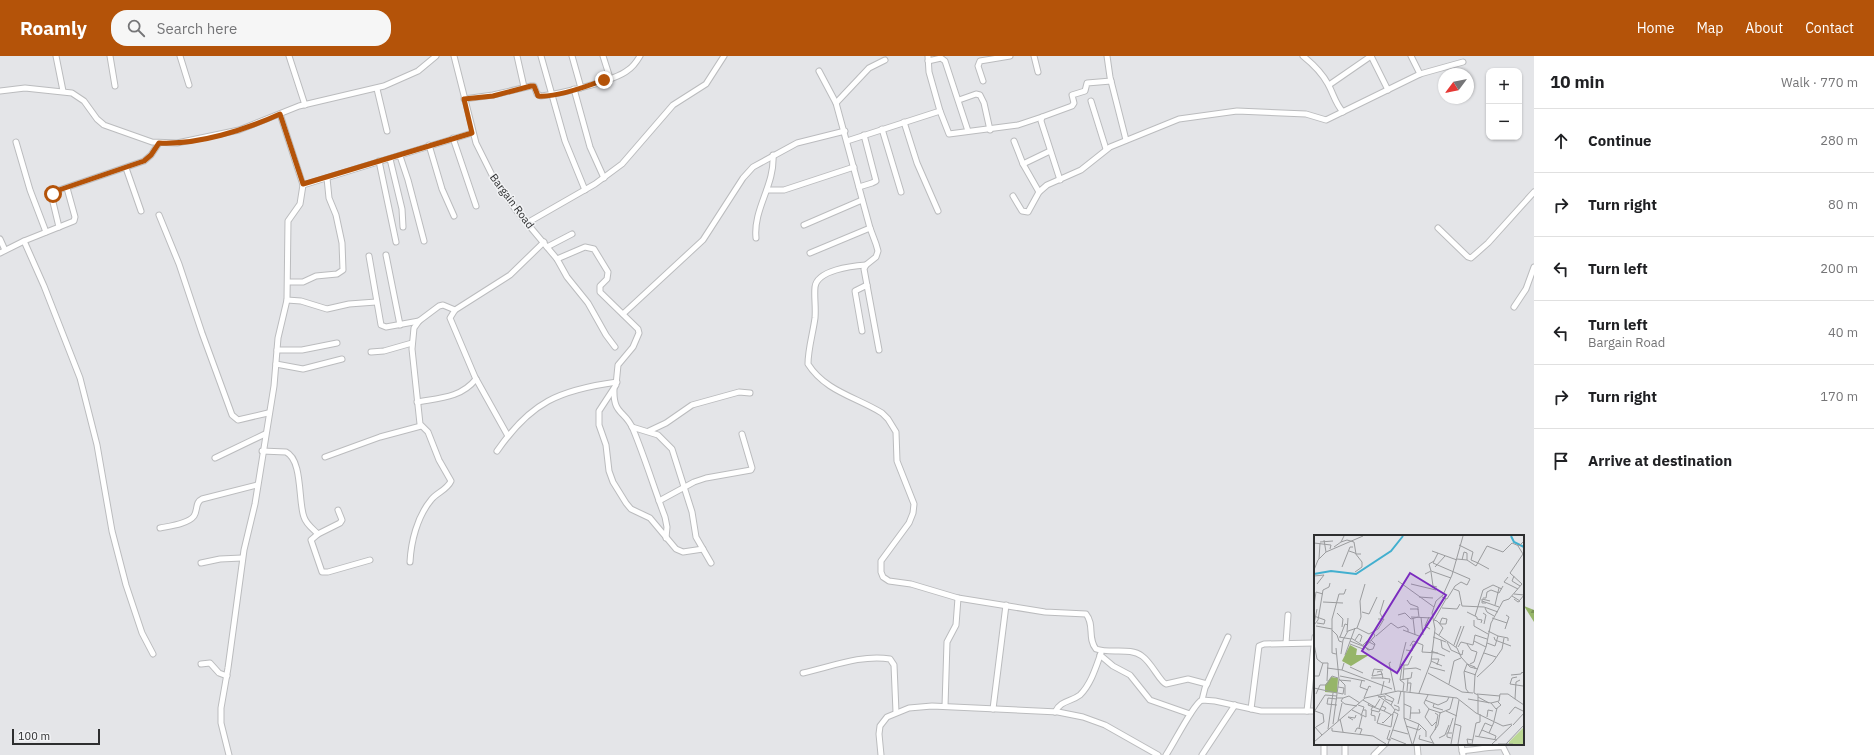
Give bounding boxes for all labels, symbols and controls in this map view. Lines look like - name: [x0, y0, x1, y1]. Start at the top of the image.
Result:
- search box: [111, 10, 391, 46]
- text: Roamly: [20, 16, 87, 40]
- icon: search: [125, 17, 147, 39]
- text: Search here: [157, 19, 237, 38]
- text: Home: [1637, 19, 1674, 37]
- text: Map: [1696, 19, 1723, 37]
- text: About: [1745, 19, 1783, 37]
- text: Contact: [1805, 19, 1854, 37]
- north arrow: [1438, 68, 1474, 104]
- map controls: [1486, 68, 1522, 140]
- button: +: [1486, 68, 1522, 104]
- route end: [595, 71, 613, 89]
- text: 10 min: [1550, 71, 1605, 93]
- text: Walk · 770 m: [1781, 74, 1858, 91]
- button: −: [1486, 104, 1522, 140]
- icon: ahead: [1550, 130, 1572, 152]
- text: Continue: [1588, 131, 1652, 150]
- text: 280 m: [1820, 132, 1858, 149]
- street label: Bargain Road: [487, 171, 537, 231]
- route start: [44, 185, 62, 203]
- icon: right: [1550, 194, 1572, 216]
- text: Turn right: [1588, 195, 1657, 214]
- text: 80 m: [1828, 196, 1858, 213]
- icon: left: [1550, 258, 1572, 280]
- text: Turn left: [1588, 259, 1648, 278]
- text: 200 m: [1820, 260, 1858, 277]
- text: Turn left: [1588, 315, 1648, 334]
- icon: left: [1550, 322, 1572, 344]
- text: 40 m: [1828, 324, 1858, 341]
- text: Bargain Road: [1588, 334, 1665, 351]
- icon: right: [1550, 386, 1572, 408]
- text: Turn right: [1588, 387, 1657, 406]
- text: 170 m: [1820, 388, 1858, 405]
- icon: arrive: [1550, 450, 1572, 472]
- text: Arrive at destination: [1588, 451, 1732, 470]
- inset map: [1314, 535, 1524, 745]
- scale bar: [12, 727, 100, 746]
- text: 100 m: [18, 729, 50, 743]

